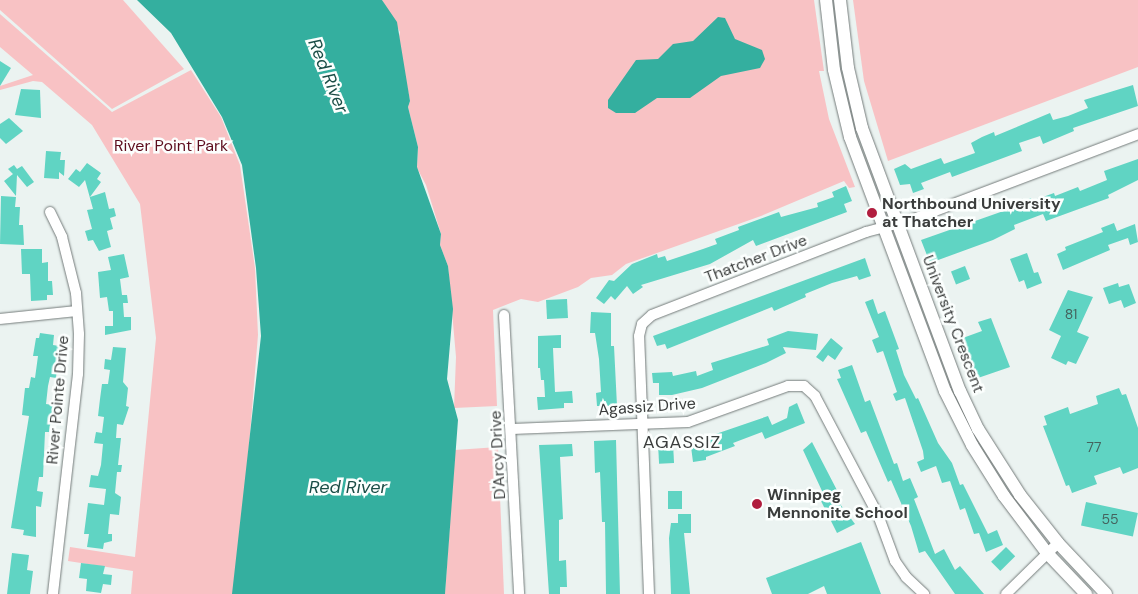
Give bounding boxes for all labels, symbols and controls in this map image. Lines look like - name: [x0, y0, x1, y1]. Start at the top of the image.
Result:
- water label: Red River: [303, 36, 353, 116]
- park label: River Point Park: [114, 136, 228, 156]
- place label: Northbound University at Thatcher: [882, 194, 1061, 232]
- marker: Northbound University at Thatcher: [866, 207, 878, 219]
- street label: Thatcher Drive: [702, 231, 810, 287]
- street label: University Crescent: [918, 253, 988, 395]
- house number: 81: [1065, 306, 1077, 322]
- street label: River Pointe Drive: [43, 335, 73, 465]
- street label: Agassiz Drive: [598, 394, 696, 420]
- street label: D'Arcy Drive: [486, 410, 510, 500]
- district label: AGASSIZ: [642, 431, 722, 453]
- house number: 77: [1087, 439, 1101, 455]
- water label: Red River: [309, 476, 387, 498]
- place label: Winnipeg Mennonite School: [767, 485, 908, 523]
- marker: Winnipeg Mennonite School: [751, 498, 763, 510]
- house number: 55: [1101, 511, 1119, 527]

